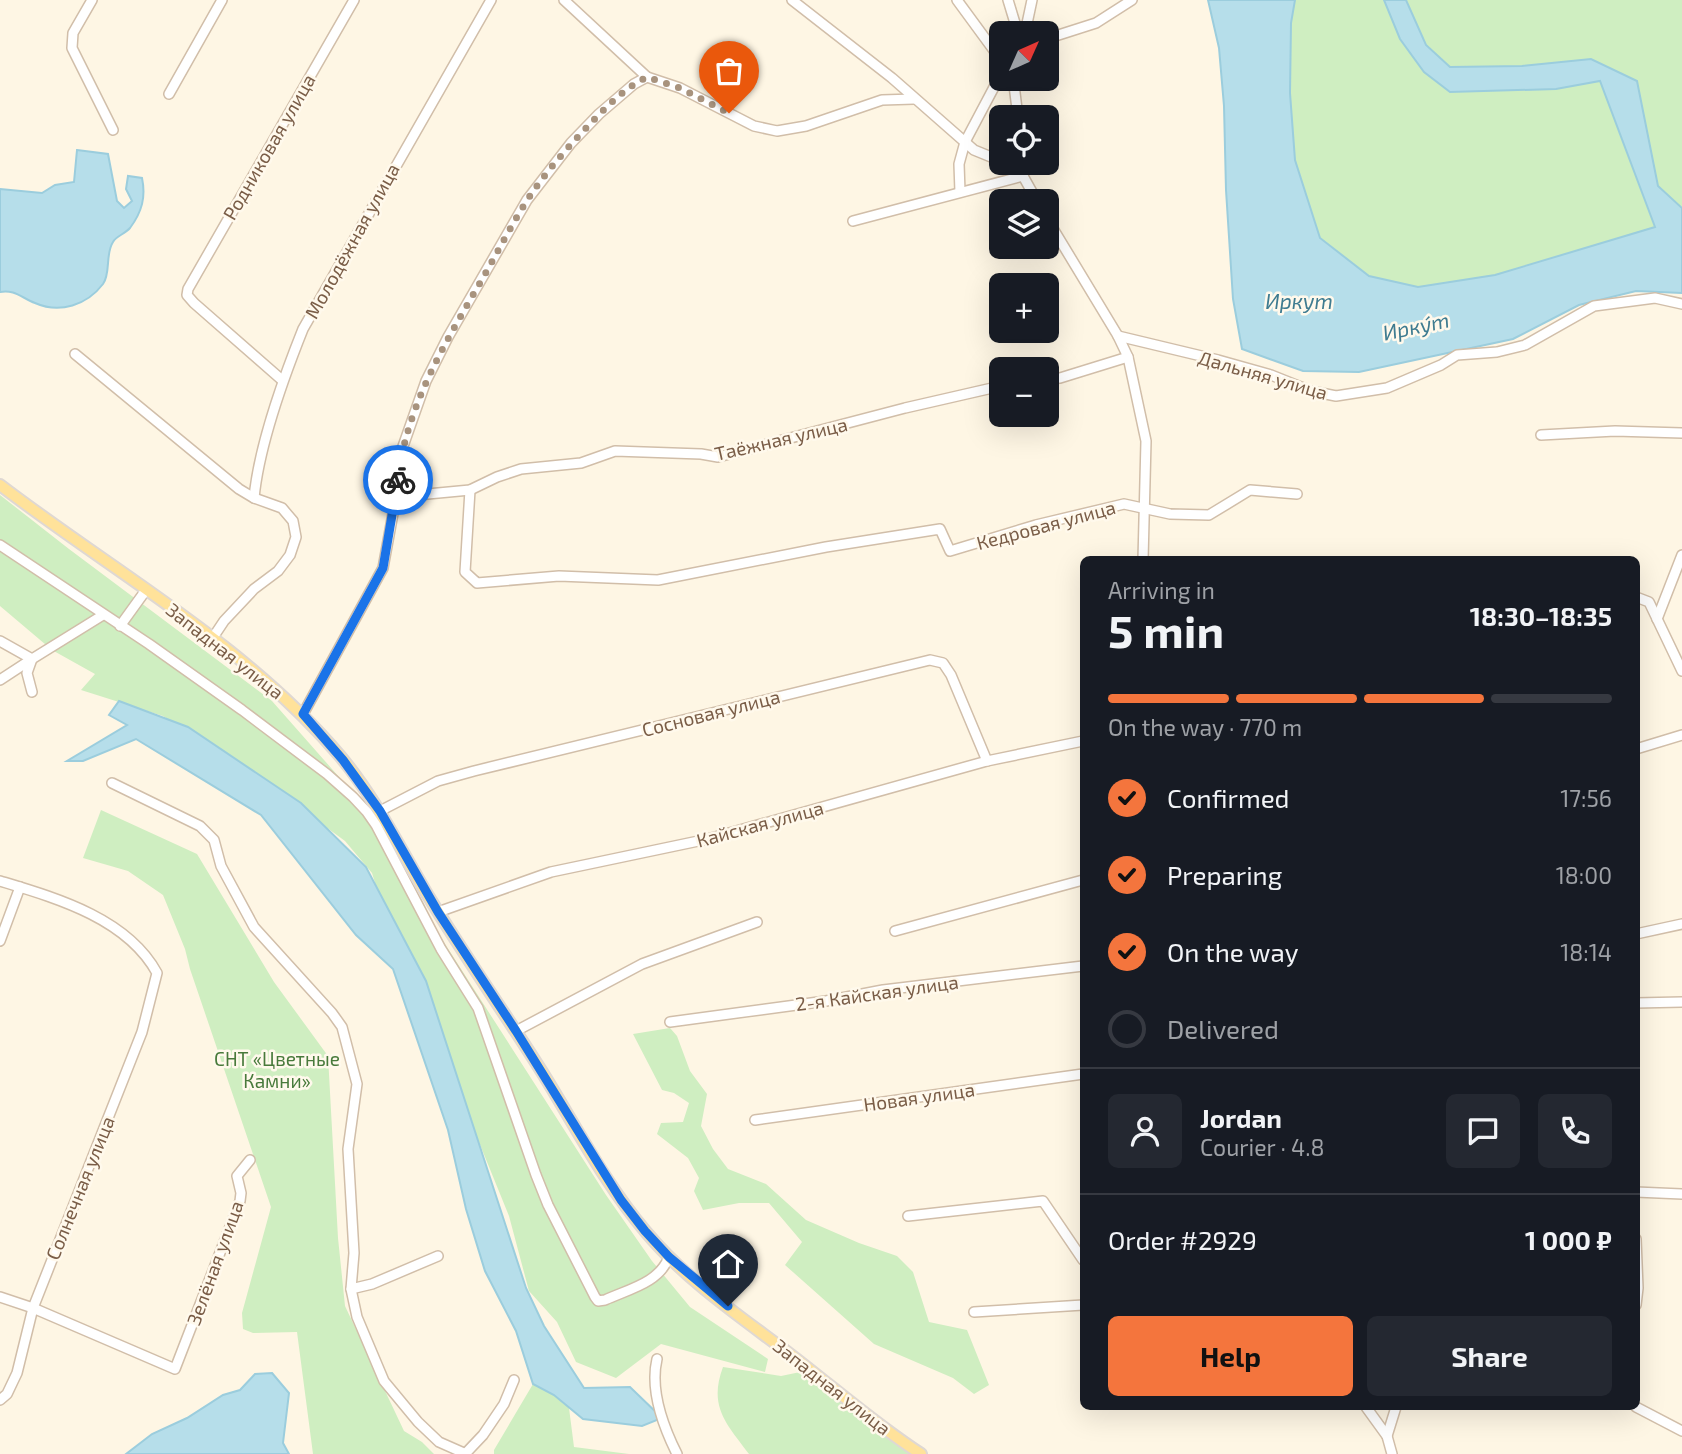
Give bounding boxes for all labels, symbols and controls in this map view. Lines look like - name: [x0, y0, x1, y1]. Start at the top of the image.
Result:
- north arrow: [989, 21, 1059, 91]
- map controls: [989, 21, 1059, 427]
- pin: [699, 41, 759, 113]
- icon: bag: [710, 52, 748, 90]
- street label: Родниковая улица: [217, 70, 321, 224]
- button: locate: [989, 105, 1059, 175]
- street label: Молодёжная улица: [299, 159, 405, 323]
- button: layers: [989, 189, 1059, 259]
- button: +: [989, 273, 1059, 343]
- water label: Иркут: [1265, 288, 1333, 313]
- water label: Ирку́т: [1380, 306, 1451, 345]
- street label: Дальняя улица: [1196, 345, 1330, 405]
- button: −: [989, 357, 1059, 427]
- street label: Таёжная улица: [712, 412, 850, 466]
- courier: [363, 445, 433, 515]
- icon: bike: [379, 461, 417, 499]
- street label: Кедровая улица: [974, 495, 1118, 555]
- text: Arriving in: [1108, 576, 1215, 604]
- street label: Западная улица: [161, 598, 289, 704]
- text: 18:30–18:35: [1470, 600, 1612, 631]
- text: 5 min: [1108, 602, 1224, 657]
- street label: Сосновая улица: [639, 684, 783, 742]
- text: On the way · 770 m: [1108, 713, 1302, 741]
- icon: check: [1108, 779, 1146, 817]
- text: Confirmed: [1167, 782, 1290, 813]
- text: 17:56: [1560, 784, 1612, 812]
- street label: Кайская улица: [694, 795, 826, 853]
- icon: check: [1108, 856, 1146, 894]
- text: Preparing: [1167, 859, 1282, 890]
- text: 18:00: [1556, 861, 1612, 889]
- icon: check: [1108, 933, 1146, 971]
- text: On the way: [1167, 936, 1298, 967]
- text: 18:14: [1560, 938, 1612, 966]
- street label: 2-я Кайская улица: [794, 970, 960, 1016]
- text: Delivered: [1167, 1013, 1279, 1044]
- park label: СНТ «Цветные Камни»: [214, 1047, 340, 1092]
- street label: Новая улица: [862, 1077, 976, 1117]
- button: person: [1108, 1094, 1182, 1168]
- button: chat: [1446, 1094, 1520, 1168]
- button: phone: [1538, 1094, 1612, 1168]
- text: Jordan: [1200, 1102, 1282, 1133]
- street label: Солнечная улица: [40, 1113, 120, 1263]
- text: Courier · 4.8: [1200, 1133, 1324, 1161]
- street label: Зелёная улица: [181, 1197, 249, 1329]
- text: Order #2929: [1108, 1224, 1257, 1255]
- text: 1 000 ₽: [1525, 1224, 1612, 1255]
- pin: [698, 1234, 758, 1306]
- icon: home: [709, 1245, 747, 1283]
- button: Help: [1108, 1316, 1353, 1396]
- button: Share: [1367, 1316, 1612, 1396]
- street label: Западная улица: [768, 1334, 896, 1440]

